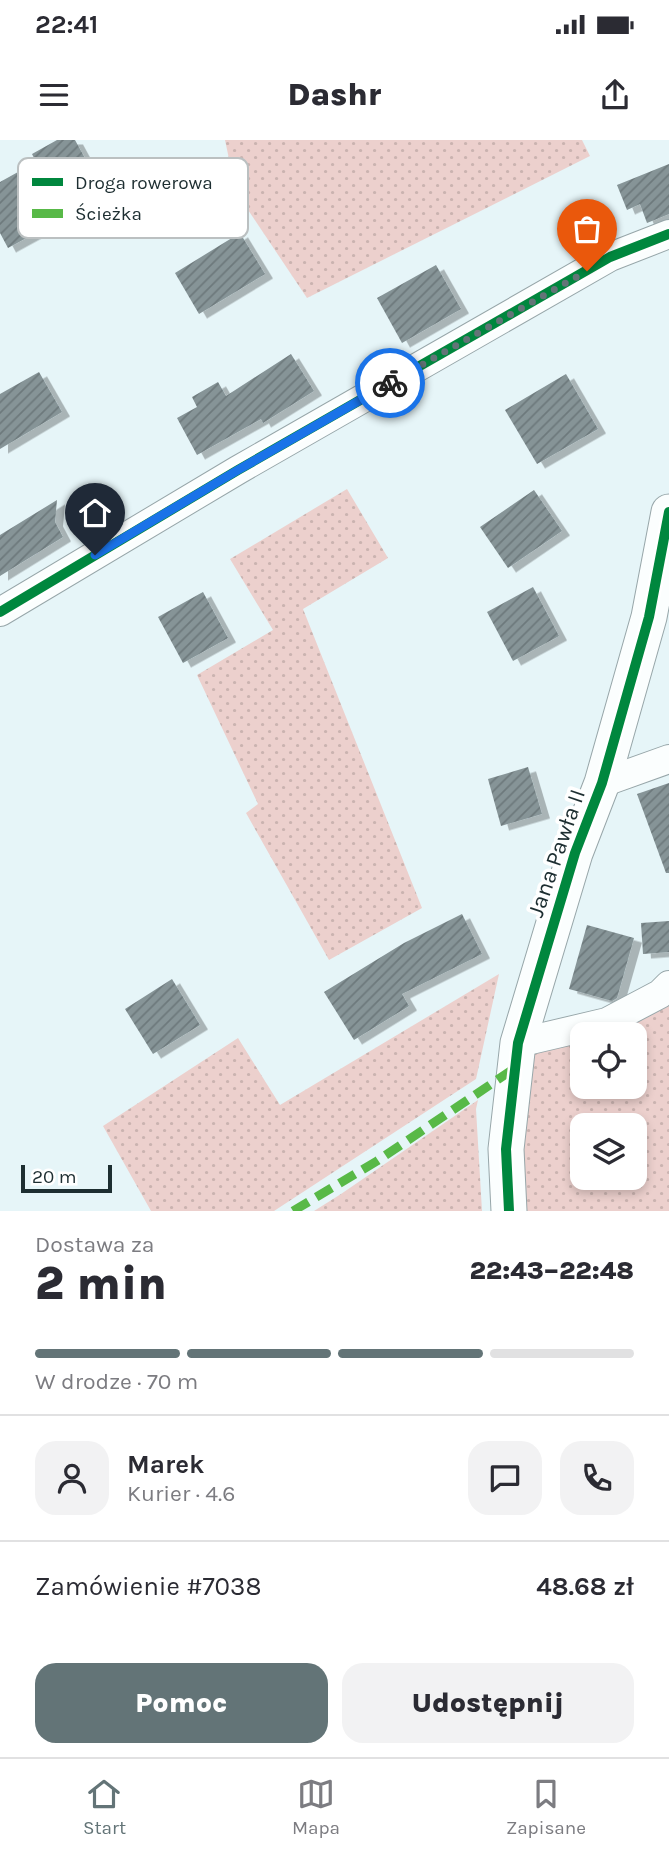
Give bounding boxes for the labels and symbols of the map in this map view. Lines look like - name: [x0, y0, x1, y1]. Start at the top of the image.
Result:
- legend: [18, 158, 248, 238]
- text: Droga rowerowa: [75, 172, 213, 194]
- pin: [557, 199, 617, 271]
- text: Ścieżka: [75, 202, 142, 225]
- courier: [355, 348, 425, 418]
- pin: [65, 483, 125, 555]
- street label: Jana Pawła II: [522, 786, 591, 921]
- scale bar: [21, 1162, 112, 1194]

